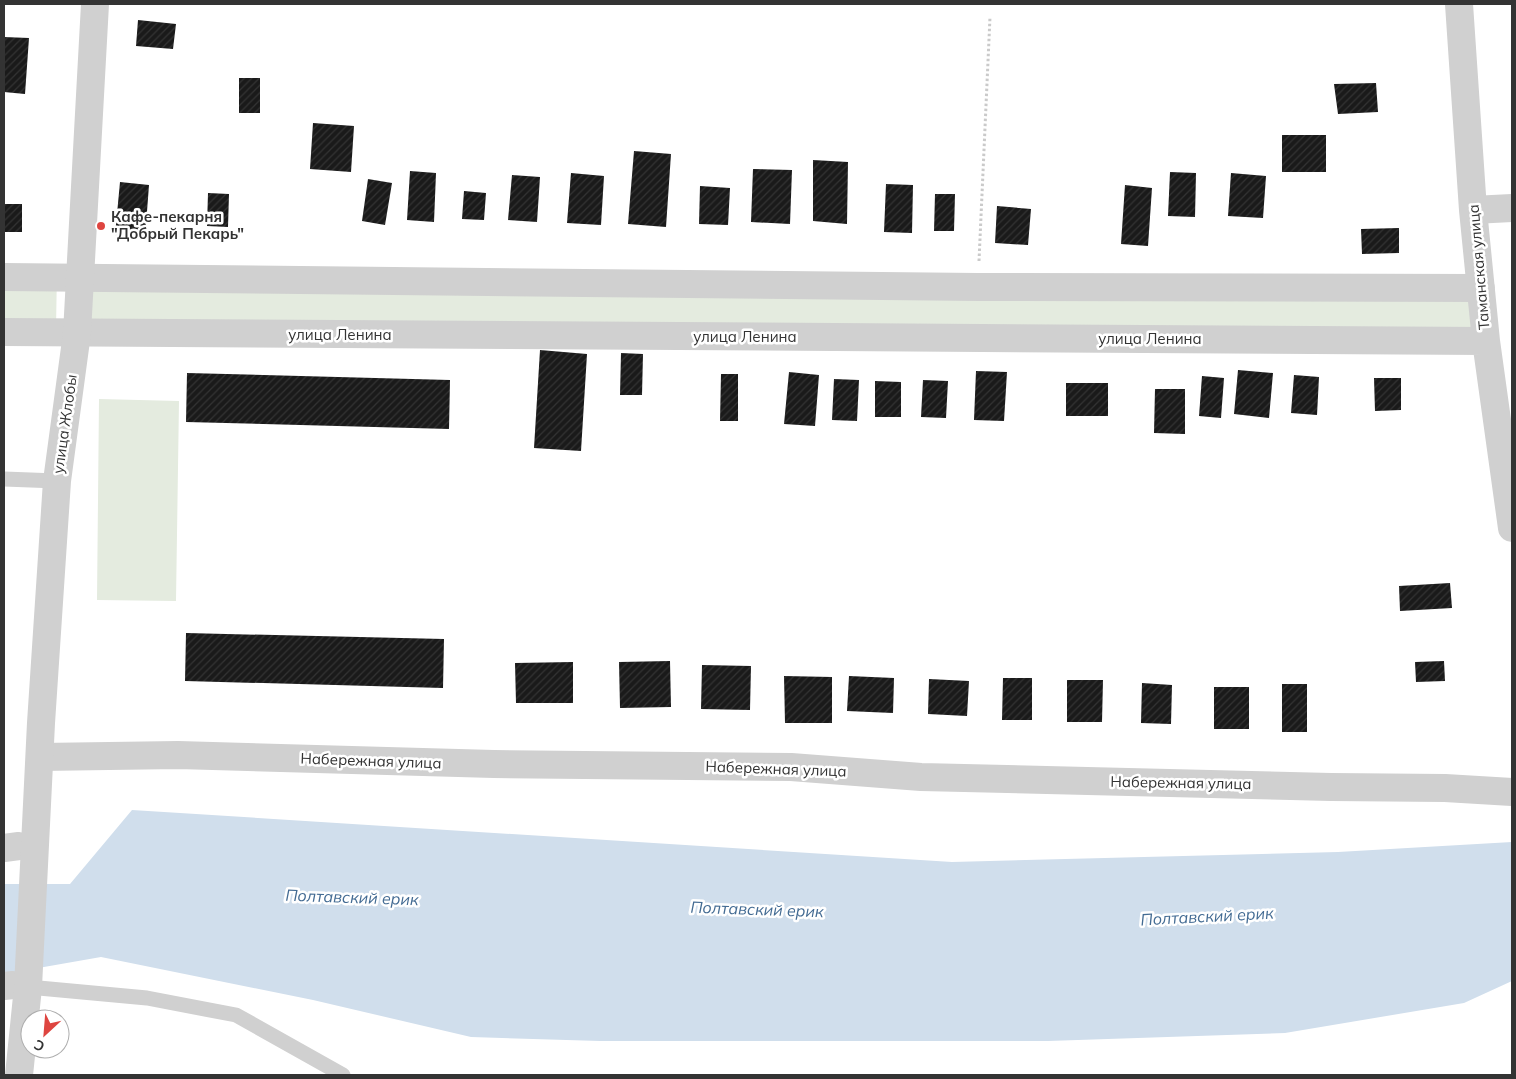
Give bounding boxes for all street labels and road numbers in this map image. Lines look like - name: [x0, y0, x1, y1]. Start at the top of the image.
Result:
- street label: Таманская улица: [1464, 203, 1493, 331]
- street label: улица Ленина: [288, 325, 392, 344]
- street label: улица Ленина: [693, 327, 797, 346]
- street label: улица Ленина: [1098, 329, 1202, 348]
- street label: улица Жлобы: [48, 373, 81, 475]
- street label: Набережная улица: [300, 749, 442, 772]
- street label: Набережная улица: [705, 757, 847, 780]
- street label: Набережная улица: [1110, 772, 1252, 793]

